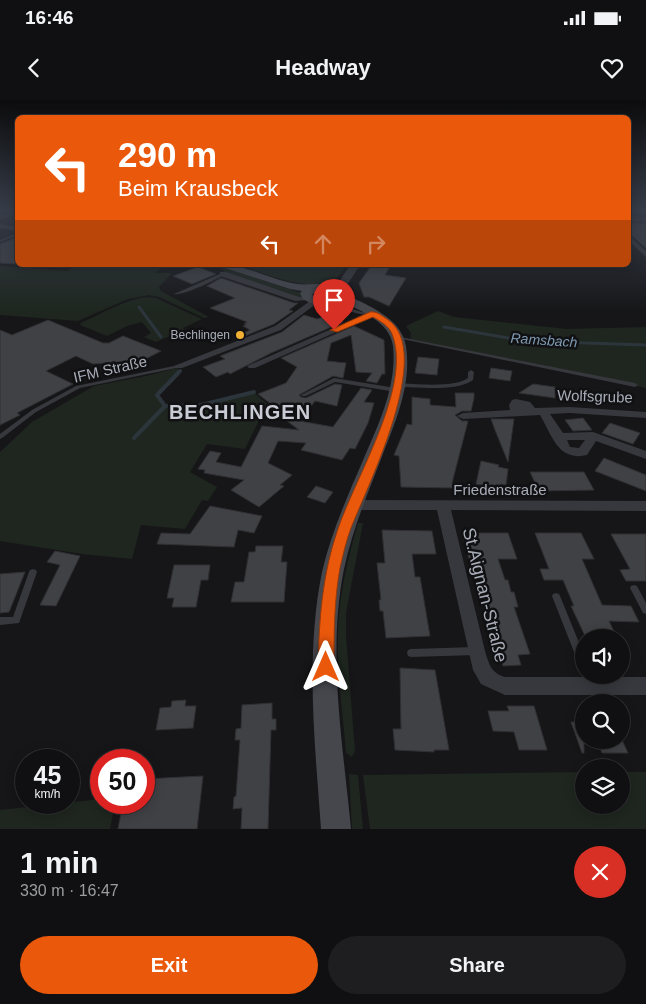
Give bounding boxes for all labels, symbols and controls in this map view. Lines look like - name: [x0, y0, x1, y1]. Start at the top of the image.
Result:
- text: 16:46: [25, 7, 74, 28]
- icon: back: [20, 54, 48, 82]
- icon: heart: [598, 54, 626, 82]
- text: Headway: [275, 55, 371, 80]
- icon: left: [35, 135, 100, 200]
- text: 290 m: [118, 135, 217, 174]
- text: Beim Krausbeck: [118, 176, 278, 201]
- icon: left: [256, 230, 284, 258]
- icon: ahead: [309, 230, 337, 258]
- icon: right: [362, 230, 390, 258]
- pin: [313, 279, 355, 330]
- icon: arrive: [320, 286, 348, 314]
- place label: Bechlingen: [171, 328, 230, 342]
- marker: Bechlingen: [234, 329, 246, 341]
- water label: Ramsbach: [510, 330, 578, 350]
- street label: IFM Straße: [72, 352, 148, 386]
- street label: Wolfsgrube: [557, 386, 633, 406]
- district label: BECHLINGEN: [169, 401, 311, 423]
- street label: Friedenstraße: [453, 481, 547, 498]
- street label: St.Aignan-Straße: [459, 526, 511, 664]
- map controls: [575, 629, 630, 814]
- button: sound: [575, 629, 630, 684]
- position arrow: [299, 640, 351, 692]
- button: search: [575, 694, 630, 749]
- speed limit sign: 50: [90, 749, 155, 814]
- button: layers: [575, 759, 630, 814]
- text: 45: [34, 761, 61, 789]
- text: km/h: [34, 787, 61, 801]
- text: 1 min: [20, 846, 98, 879]
- button: close: [574, 846, 626, 898]
- text: 330 m · 16:47: [20, 882, 119, 899]
- button: Exit: [20, 936, 318, 994]
- button: Share: [328, 936, 626, 994]

